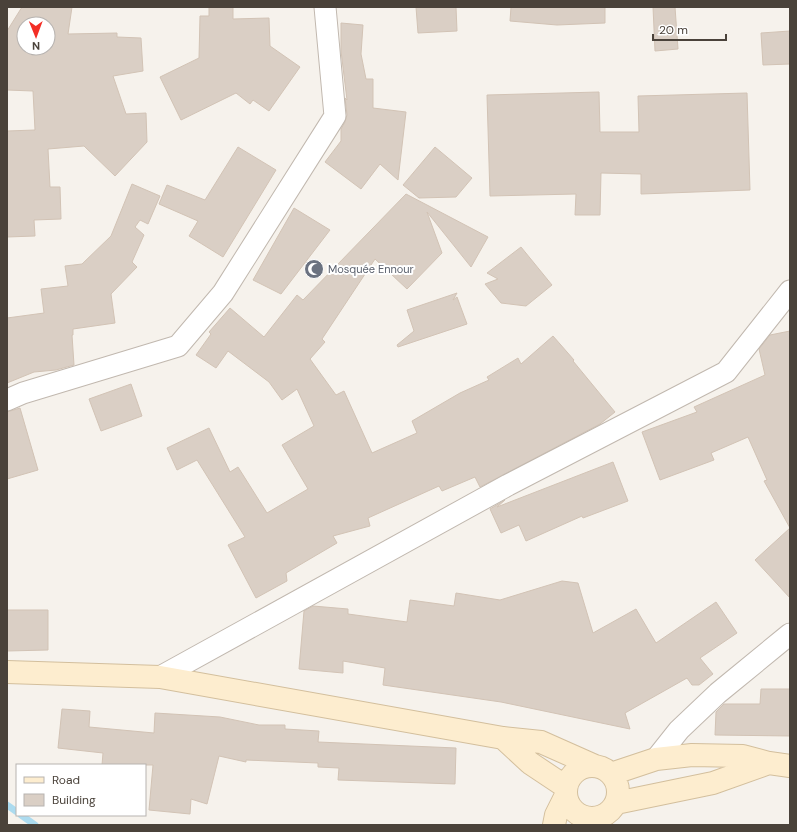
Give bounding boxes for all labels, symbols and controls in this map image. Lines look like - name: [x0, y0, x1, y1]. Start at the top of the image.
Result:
- north arrow: [16, 16, 56, 56]
- scale bar: [653, 16, 726, 42]
- text: 20 m: [659, 22, 688, 38]
- text: N: [32, 39, 40, 53]
- mosque icon: Mosquée Ennour: [303, 258, 325, 280]
- place label: Mosquée Ennour: [328, 262, 414, 276]
- legend: [16, 764, 146, 816]
- text: Road: [52, 772, 80, 788]
- text: Building: [52, 792, 96, 808]

